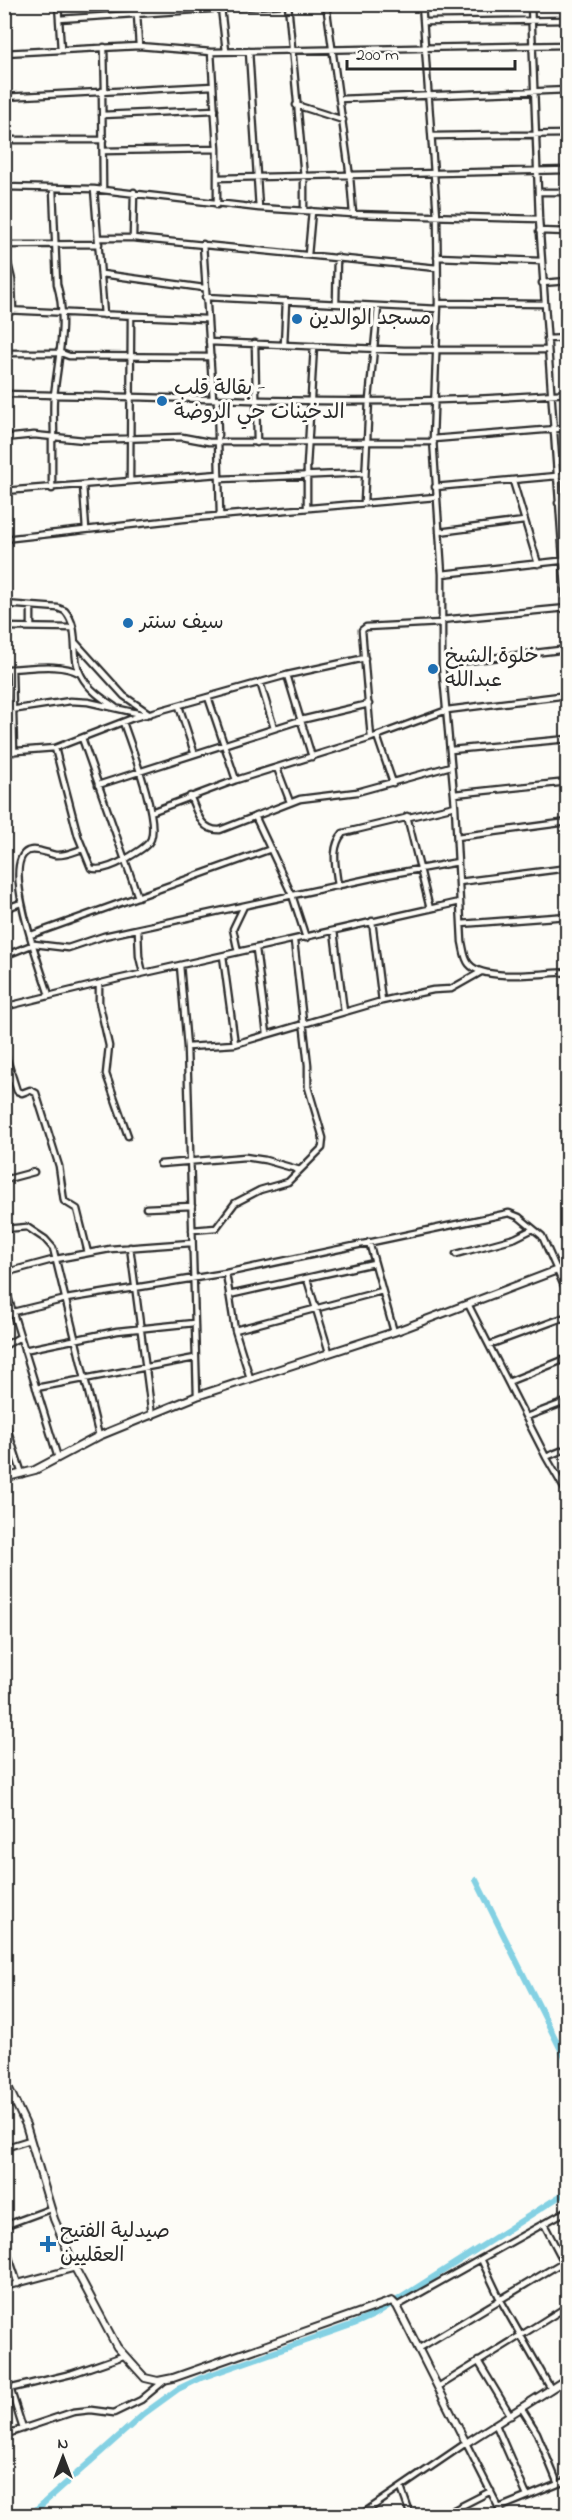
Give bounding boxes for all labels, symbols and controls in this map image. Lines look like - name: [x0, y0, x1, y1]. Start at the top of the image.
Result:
- scale bar: [347, 33, 515, 71]
- text: 200 m: [356, 43, 399, 69]
- place label: مسجد الوالدين: [309, 304, 431, 334]
- marker: مسجد الوالدين: [290, 312, 304, 326]
- place label: بقالة قلب - الدخينات حي الروضة: [174, 374, 345, 430]
- marker: بقالة قلب - الدخينات حي الروضة: [155, 394, 169, 408]
- place label: سيف سنتر: [138, 608, 224, 638]
- marker: سيف سنتر: [121, 616, 135, 630]
- place label: خلوة الشيخ عبدالله: [445, 642, 539, 696]
- marker: خلوة الشيخ عبدالله: [426, 662, 440, 676]
- place label: صيدلية الفتيح العقليين: [60, 2217, 170, 2271]
- marker: صيدلية الفتيح العقليين: [41, 2237, 55, 2251]
- north arrow: [33, 2427, 93, 2487]
- text: N: [58, 2432, 69, 2456]

